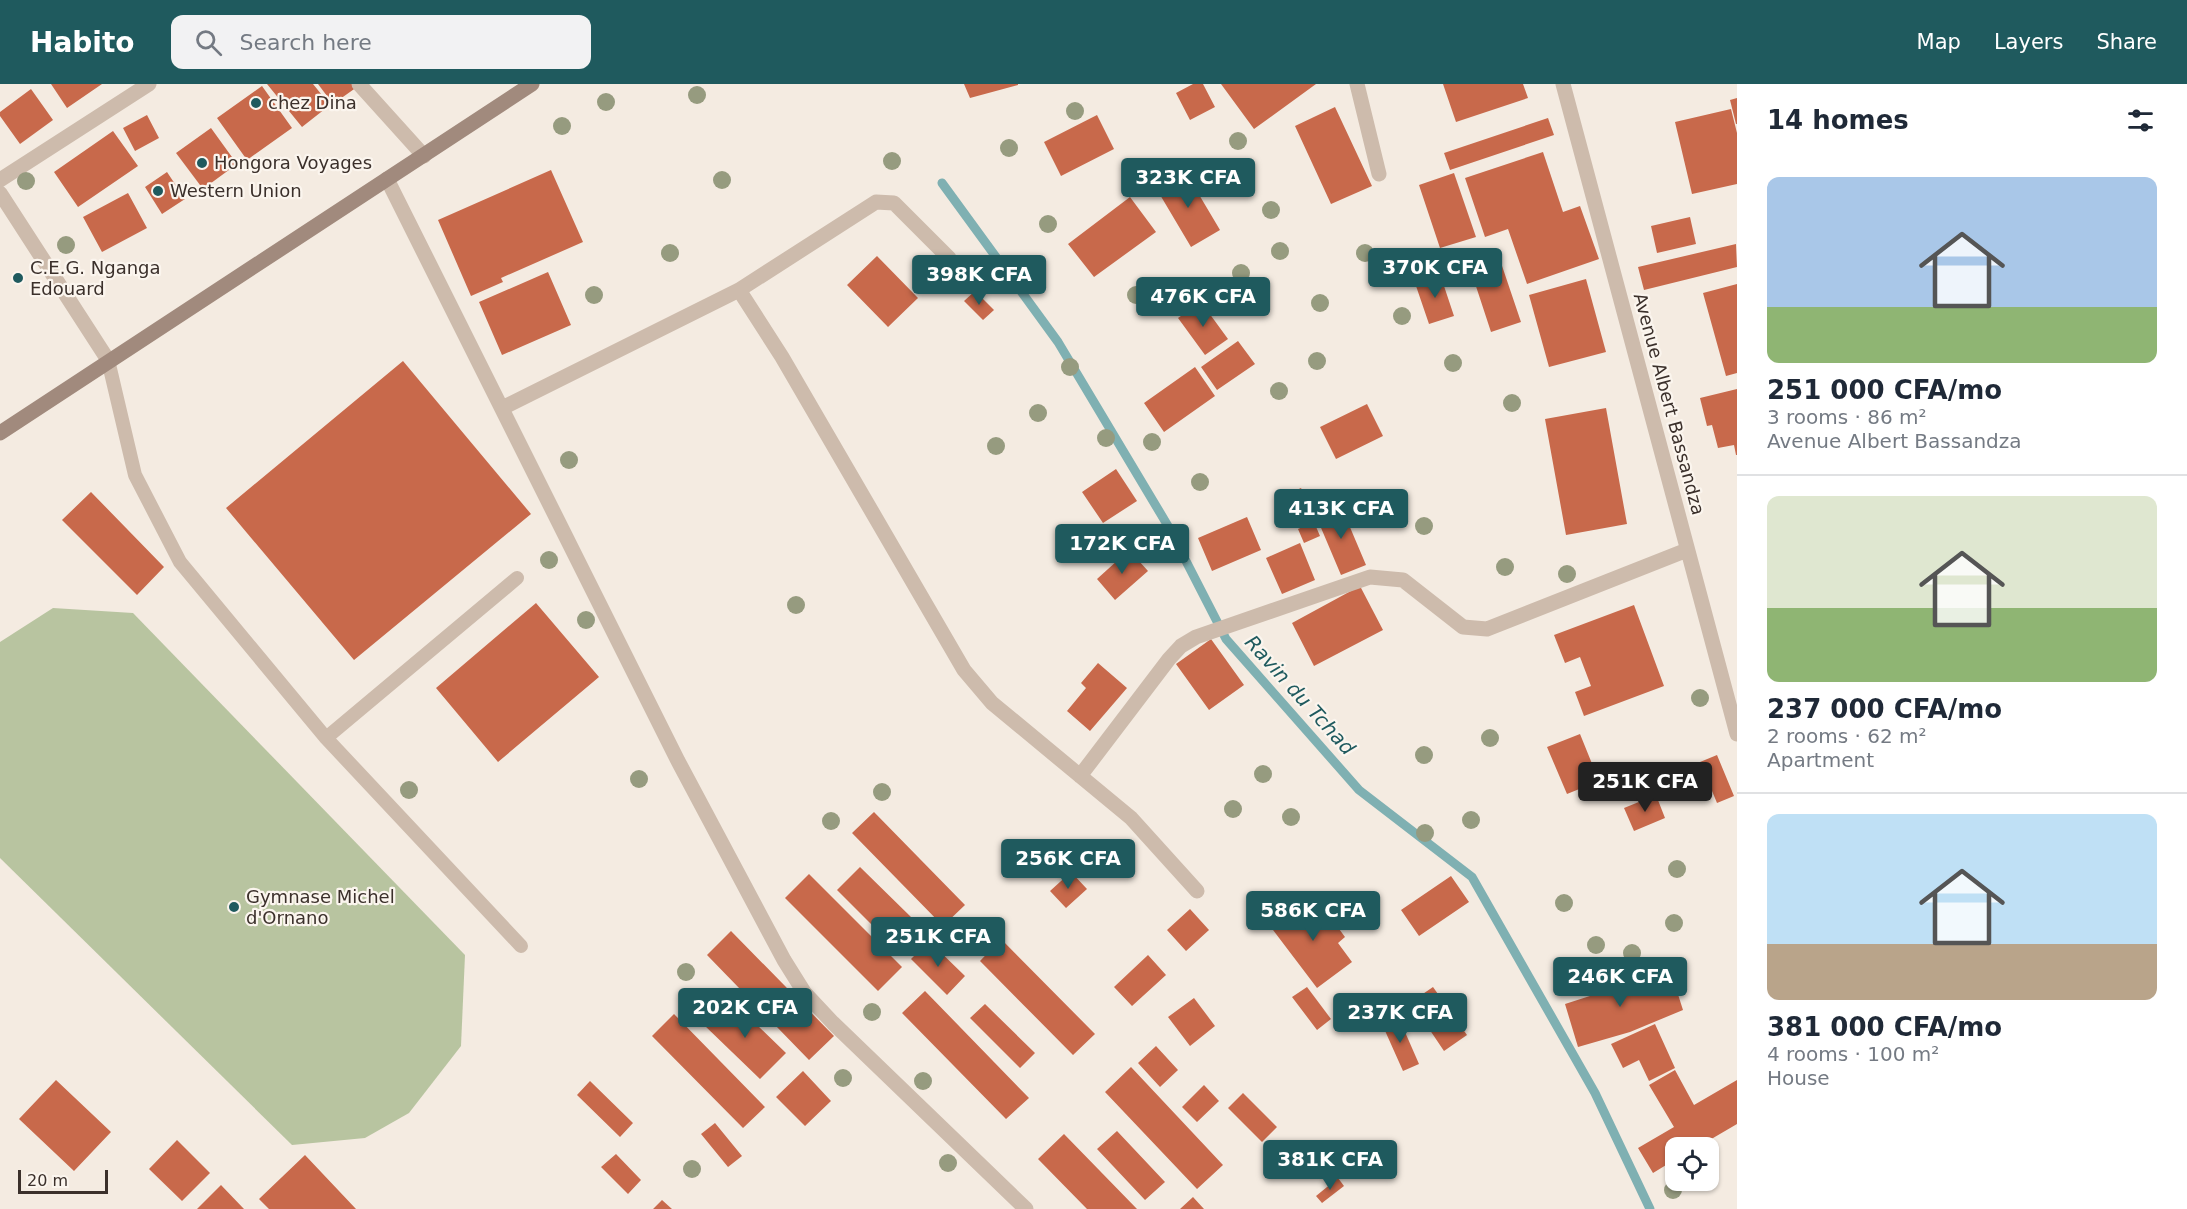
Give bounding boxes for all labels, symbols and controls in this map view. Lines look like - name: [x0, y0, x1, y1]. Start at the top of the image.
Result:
- search box: [171, 15, 591, 69]
- text: Habito: [30, 26, 135, 59]
- icon: search: [192, 26, 225, 59]
- text: Search here: [240, 30, 372, 55]
- text: Map: [1917, 30, 1961, 54]
- text: Layers: [1994, 30, 2063, 54]
- text: Share: [2096, 30, 2157, 54]
- place label: chez Dina: [268, 92, 357, 113]
- marker: chez Dina: [249, 96, 263, 110]
- icon: filters: [2124, 104, 2157, 137]
- text: 14 homes: [1767, 105, 1909, 135]
- place label: Hongora Voyages: [214, 152, 372, 173]
- marker: Hongora Voyages: [195, 156, 209, 170]
- pin: 323K CFA: [1126, 158, 1250, 209]
- text: 323K CFA: [1135, 165, 1241, 189]
- place label: Western Union: [170, 180, 302, 201]
- marker: Western Union: [151, 184, 165, 198]
- icon: home: [1908, 216, 2016, 324]
- pin: 370K CFA: [1373, 248, 1497, 299]
- pin: 398K CFA: [917, 255, 1041, 306]
- text: 370K CFA: [1382, 255, 1488, 279]
- place label: C.E.G. Nganga Edouard: [30, 257, 161, 299]
- text: 398K CFA: [926, 262, 1032, 286]
- marker: C.E.G. Nganga Edouard: [11, 271, 25, 285]
- pin: 476K CFA: [1141, 277, 1265, 328]
- text: 476K CFA: [1150, 284, 1256, 308]
- street label: Avenue Albert Bassandza: [1630, 291, 1709, 517]
- text: 251 000 CFA/mo: [1767, 375, 2002, 405]
- text: 3 rooms · 86 m²: [1767, 405, 1927, 429]
- text: Avenue Albert Bassandza: [1767, 429, 2022, 453]
- pin: 413K CFA: [1279, 489, 1403, 540]
- text: 413K CFA: [1288, 496, 1394, 520]
- pin: 172K CFA: [1060, 524, 1184, 575]
- text: 172K CFA: [1069, 531, 1175, 555]
- icon: home: [1908, 535, 2016, 643]
- water label: Ravin du Tchad: [1240, 630, 1360, 760]
- text: 237 000 CFA/mo: [1767, 694, 2002, 724]
- text: 2 rooms · 62 m²: [1767, 724, 1927, 748]
- text: Apartment: [1767, 748, 1874, 772]
- pin: 251K CFA: [1583, 762, 1707, 813]
- text: 251K CFA: [1592, 769, 1698, 793]
- pin: 256K CFA: [1006, 839, 1130, 890]
- text: 256K CFA: [1015, 846, 1121, 870]
- icon: home: [1908, 853, 2016, 961]
- place label: Gymnase Michel d'Ornano: [246, 886, 395, 928]
- pin: 586K CFA: [1251, 891, 1375, 942]
- text: 586K CFA: [1260, 898, 1366, 922]
- marker: Gymnase Michel d'Ornano: [227, 900, 241, 914]
- pin: 251K CFA: [876, 917, 1000, 968]
- text: 251K CFA: [885, 924, 991, 948]
- pin: 246K CFA: [1558, 957, 1682, 1008]
- text: 246K CFA: [1567, 964, 1673, 988]
- pin: 202K CFA: [683, 988, 807, 1039]
- pin: 237K CFA: [1338, 993, 1462, 1044]
- text: 202K CFA: [692, 995, 798, 1019]
- text: 237K CFA: [1347, 1000, 1453, 1024]
- text: 381 000 CFA/mo: [1767, 1012, 2002, 1042]
- text: 4 rooms · 100 m²: [1767, 1042, 1939, 1066]
- text: House: [1767, 1066, 1830, 1090]
- map controls: [1665, 1137, 1719, 1191]
- button: locate: [1665, 1137, 1719, 1191]
- pin: 381K CFA: [1268, 1140, 1392, 1191]
- text: 381K CFA: [1277, 1147, 1383, 1171]
- scale bar: [18, 1167, 108, 1194]
- text: 20 m: [27, 1171, 68, 1190]

